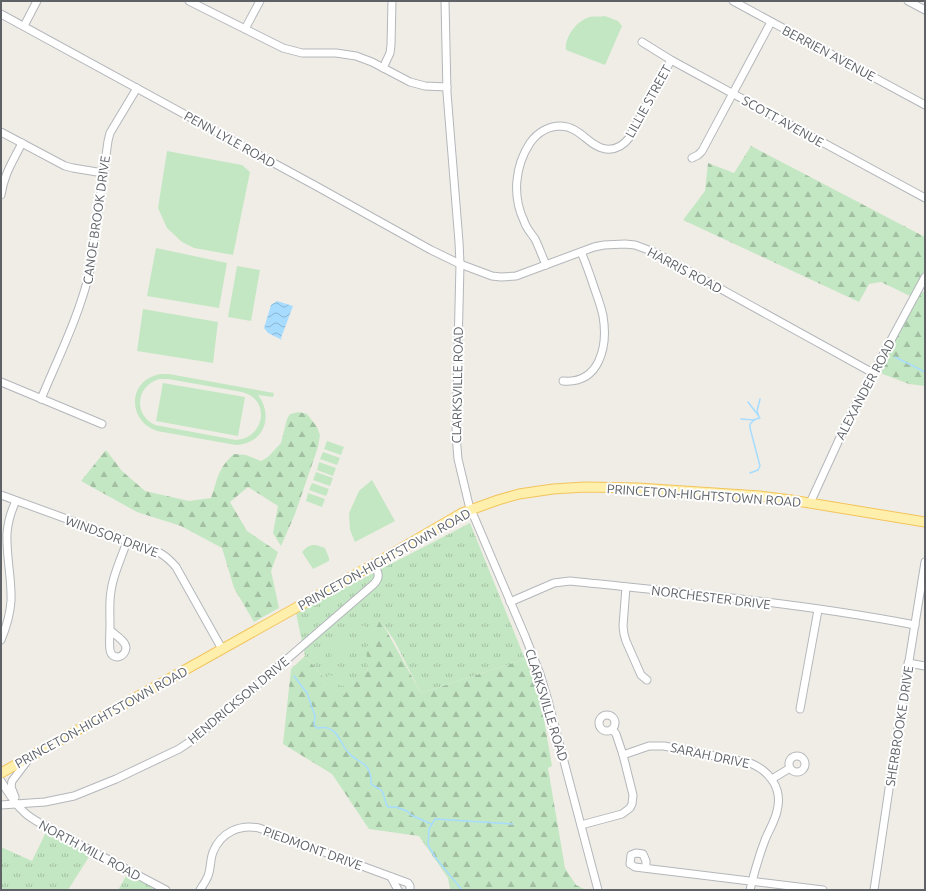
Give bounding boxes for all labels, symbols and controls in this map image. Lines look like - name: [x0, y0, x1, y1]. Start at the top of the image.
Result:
- street label: BERRIEN AVENUE: [780, 23, 878, 83]
- street label: LILLIE STREET: [622, 62, 674, 140]
- street label: SCOTT AVENUE: [740, 93, 826, 149]
- street label: PENN LYLE ROAD: [182, 108, 278, 170]
- street label: CANOE BROOK DRIVE: [80, 155, 112, 285]
- street label: HARRIS ROAD: [645, 244, 725, 296]
- street label: CLARKSVILLE ROAD: [449, 326, 465, 444]
- street label: ALEXANDER ROAD: [833, 336, 897, 442]
- street label: PRINCETON-HIGHTSTOWN ROAD: [606, 481, 802, 509]
- street label: PRINCETON-HIGHTSTOWN ROAD: [295, 506, 473, 612]
- street label: WINDSOR DRIVE: [64, 513, 160, 559]
- street label: NORCHESTER DRIVE: [650, 583, 772, 611]
- street label: CLARKSVILLE ROAD: [523, 647, 571, 763]
- street label: HENDRICKSON DRIVE: [185, 654, 291, 746]
- street label: PRINCETON-HIGHTSTOWN ROAD: [12, 664, 190, 770]
- street label: SHERBROOKE DRIVE: [883, 665, 915, 787]
- street label: SARAH DRIVE: [669, 740, 751, 770]
- street label: NORTH MILL ROAD: [37, 817, 143, 883]
- street label: PIEDMONT DRIVE: [261, 824, 365, 872]

